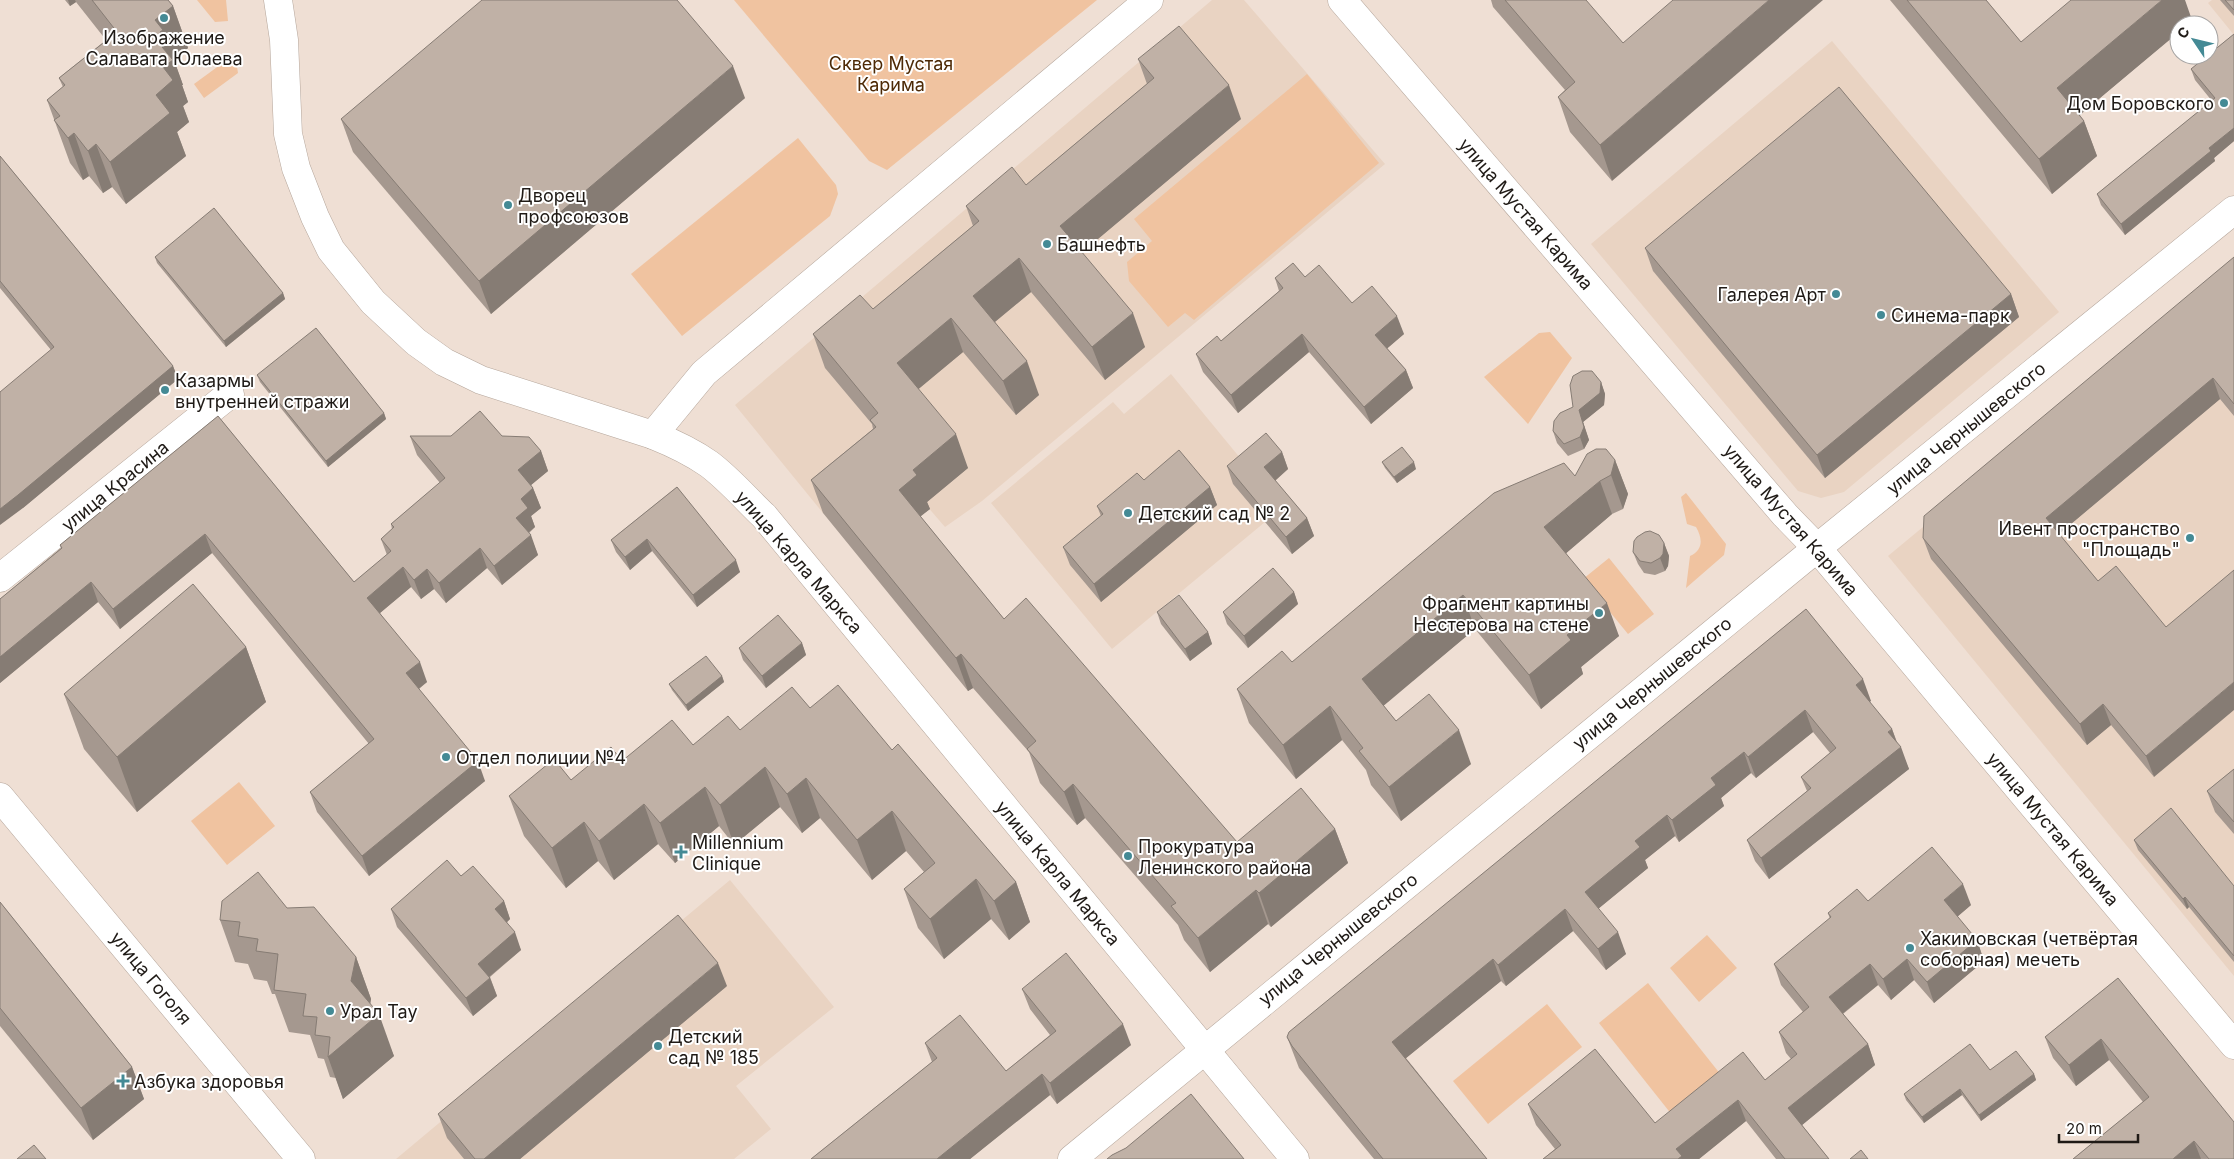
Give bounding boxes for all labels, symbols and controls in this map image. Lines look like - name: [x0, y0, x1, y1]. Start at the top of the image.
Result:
- marker: Изображение Салавата Юлаева: [158, 12, 170, 24]
- north arrow: [2169, 15, 2219, 65]
- text: С: [2173, 23, 2193, 41]
- place label: Изображение Салавата Юлаева: [85, 27, 243, 69]
- park label: Сквер Мустая Карима: [829, 53, 953, 95]
- place label: Дом Боровского: [2066, 93, 2214, 114]
- marker: Дом Боровского: [2218, 97, 2230, 109]
- street label: улица Мустая Карима: [1454, 134, 1598, 294]
- place label: Дворец профсоюзов: [518, 185, 629, 227]
- marker: Дворец профсоюзов: [502, 199, 514, 211]
- place label: Башнефть: [1057, 234, 1146, 255]
- marker: Башнефть: [1041, 238, 1053, 250]
- place label: Галерея Арт: [1718, 284, 1827, 305]
- marker: Галерея Арт: [1830, 288, 1842, 300]
- place label: Синема-парк: [1891, 305, 2010, 326]
- marker: Синема-парк: [1875, 309, 1887, 321]
- street label: улица Чернышевского: [1882, 357, 2050, 499]
- place label: Казармы внутренней стражи: [175, 370, 349, 412]
- marker: Казармы внутренней стражи: [159, 384, 171, 396]
- street label: улица Красина: [57, 437, 173, 535]
- street label: улица Мустая Карима: [1719, 440, 1863, 600]
- street label: улица Карла Маркса: [731, 486, 867, 638]
- place label: Детский сад № 2: [1138, 503, 1290, 524]
- marker: Детский сад № 2: [1122, 507, 1134, 519]
- place label: Ивент пространство "Площадь": [1998, 518, 2180, 560]
- marker: Ивент пространство "Площадь": [2184, 532, 2196, 544]
- place label: Фрагмент картины Нестерова на стене: [1413, 593, 1589, 635]
- marker: Фрагмент картины Нестерова на стене: [1593, 607, 1605, 619]
- street label: улица Чернышевского: [1568, 612, 1736, 754]
- place label: Отдел полиции №4: [456, 747, 626, 768]
- street label: улица Мустая Карима: [1983, 748, 2123, 910]
- marker: Отдел полиции №4: [440, 751, 452, 763]
- street label: улица Карла Маркса: [991, 796, 1125, 950]
- place label: Millennium Clinique: [692, 832, 784, 874]
- place label: Прокуратура Ленинского района: [1138, 836, 1311, 878]
- marker: Millennium Clinique: [674, 845, 688, 859]
- marker: Прокуратура Ленинского района: [1122, 850, 1134, 862]
- street label: улица Чернышевского: [1254, 868, 1422, 1010]
- street label: улица Гоголя: [106, 927, 196, 1029]
- place label: Хакимовская (четвёртая соборная) мечеть: [1920, 928, 2138, 970]
- marker: Хакимовская (четвёртая соборная) мечеть: [1904, 942, 1916, 954]
- place label: Урал Тау: [340, 1001, 418, 1022]
- marker: Урал Тау: [324, 1005, 336, 1017]
- place label: Детский сад № 185: [668, 1026, 759, 1068]
- marker: Детский сад № 185: [652, 1040, 664, 1052]
- place label: Азбука здоровья: [134, 1071, 284, 1092]
- marker: Азбука здоровья: [116, 1074, 130, 1088]
- scale bar: [2059, 1112, 2138, 1144]
- text: 20 m: [2066, 1119, 2102, 1138]

